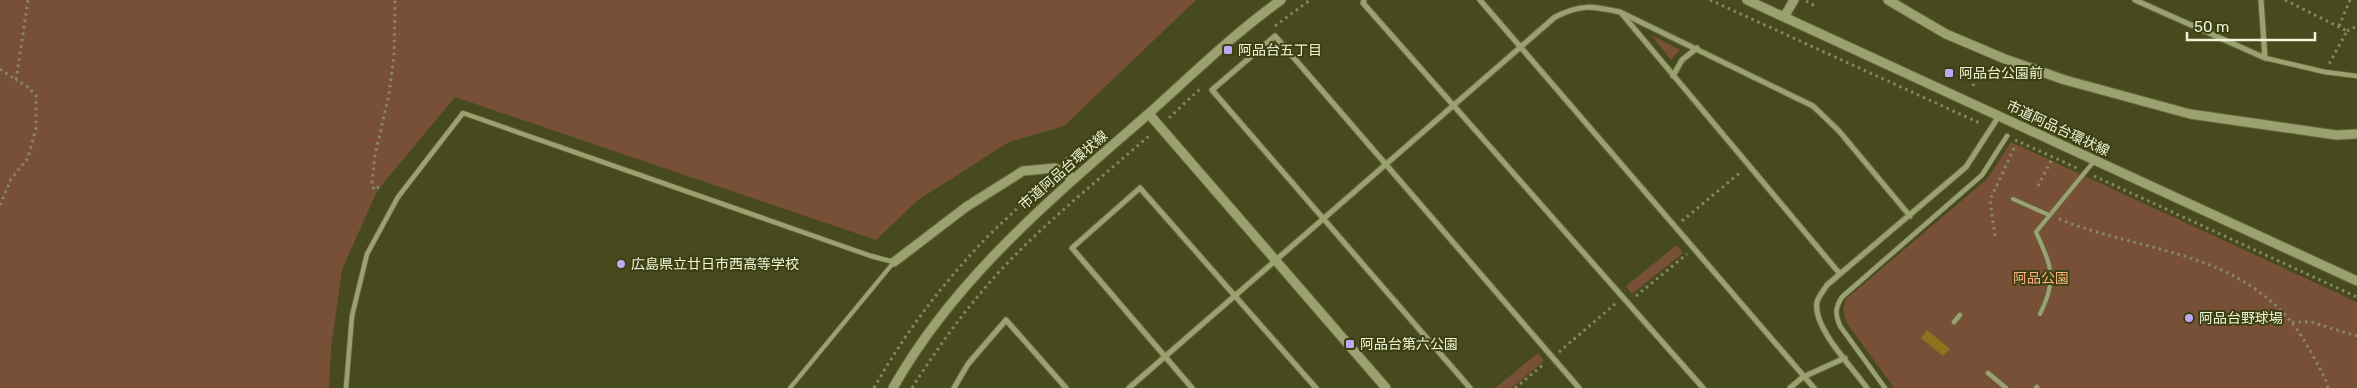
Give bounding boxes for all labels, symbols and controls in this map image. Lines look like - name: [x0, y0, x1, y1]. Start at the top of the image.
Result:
- scale bar: [2187, 10, 2314, 42]
- text: 50 m: [2194, 18, 2229, 36]
- place label: 阿品台五丁目: [1238, 42, 1322, 59]
- marker: 阿品台五丁目: [1222, 44, 1234, 56]
- place label: 阿品台公園前: [1959, 65, 2043, 82]
- marker: 阿品台公園前: [1943, 67, 1955, 79]
- street label: 市道阿品台環状線: [2003, 97, 2112, 160]
- street label: 市道阿品台環状線: [1015, 127, 1111, 214]
- place label: 広島県立廿日市西高等学校: [631, 256, 799, 273]
- marker: 広島県立廿日市西高等学校: [615, 258, 627, 270]
- park label: 阿品公園: [2013, 270, 2069, 287]
- place label: 阿品台野球場: [2199, 310, 2283, 327]
- marker: 阿品台野球場: [2183, 312, 2195, 324]
- place label: 阿品台第六公園: [1360, 336, 1458, 353]
- marker: 阿品台第六公園: [1344, 338, 1356, 350]

